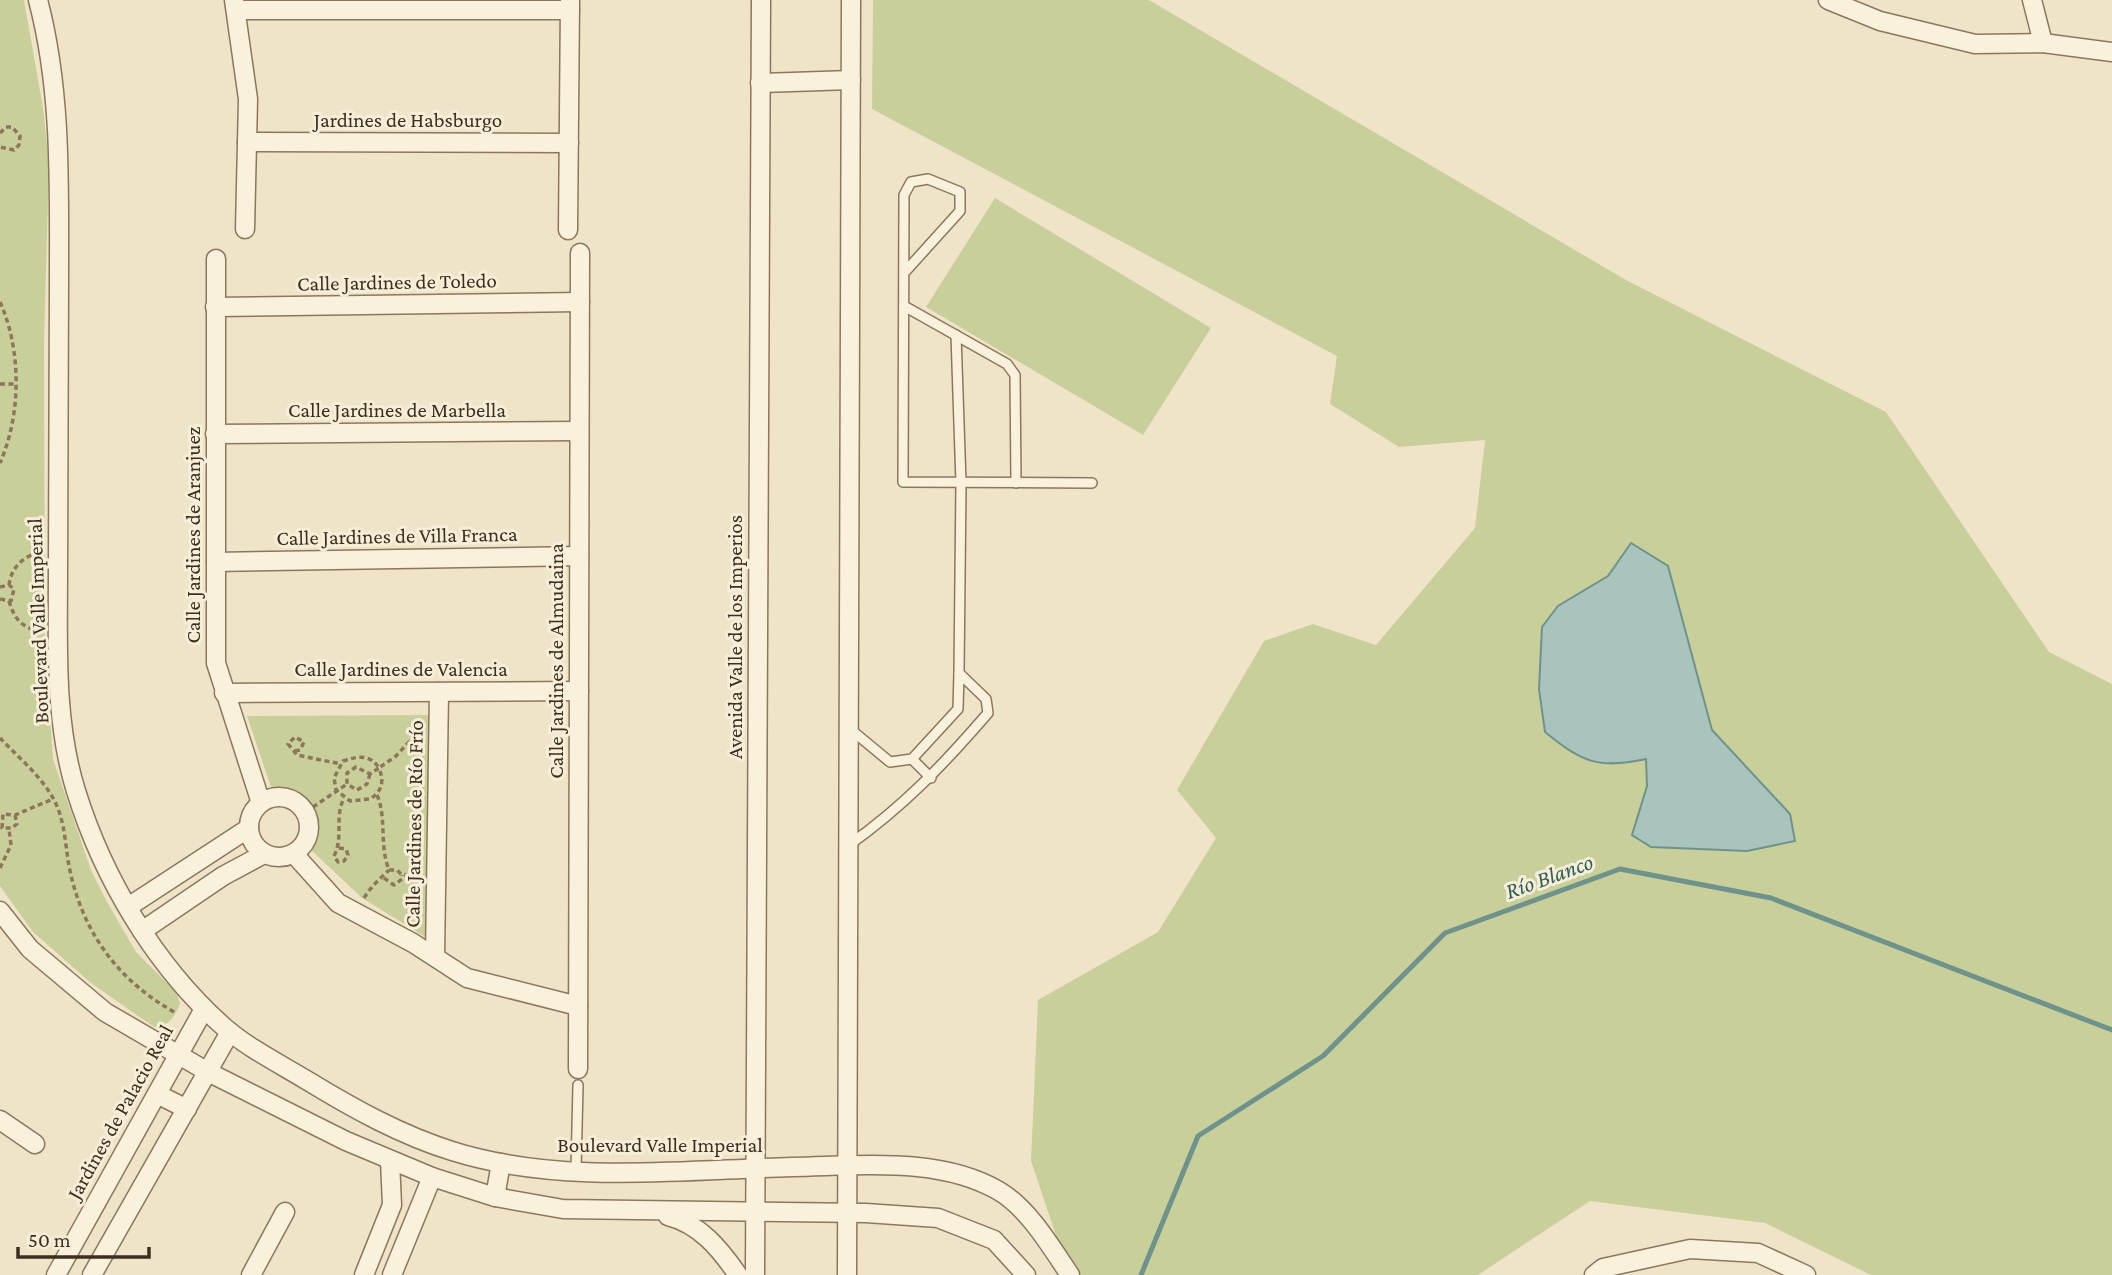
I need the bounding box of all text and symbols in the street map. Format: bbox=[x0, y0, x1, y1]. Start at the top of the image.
street label: Jardines de Habsburgo bbox=[312, 108, 502, 132]
street label: Calle Jardines de Toledo bbox=[297, 268, 497, 296]
street label: Calle Jardines de Marbella bbox=[288, 398, 506, 422]
street label: Calle Jardines de Aranjuez bbox=[181, 426, 205, 644]
street label: Avenida Valle de los Imperios bbox=[723, 515, 747, 759]
street label: Boulevard Valle Imperial bbox=[22, 518, 54, 724]
street label: Calle Jardines de Villa Franca bbox=[276, 522, 518, 550]
street label: Calle Jardines de Almudaina bbox=[544, 543, 568, 779]
street label: Calle Jardines de Valencia bbox=[294, 657, 508, 681]
street label: Calle Jardines de Río Frío bbox=[400, 720, 428, 928]
water label: Río Blanco bbox=[1502, 848, 1597, 904]
street label: Jardines de Palacio Real bbox=[61, 1020, 178, 1205]
street label: Boulevard Valle Imperial bbox=[557, 1133, 763, 1157]
scale bar bbox=[18, 1216, 149, 1260]
text: 50 m bbox=[28, 1228, 71, 1252]

